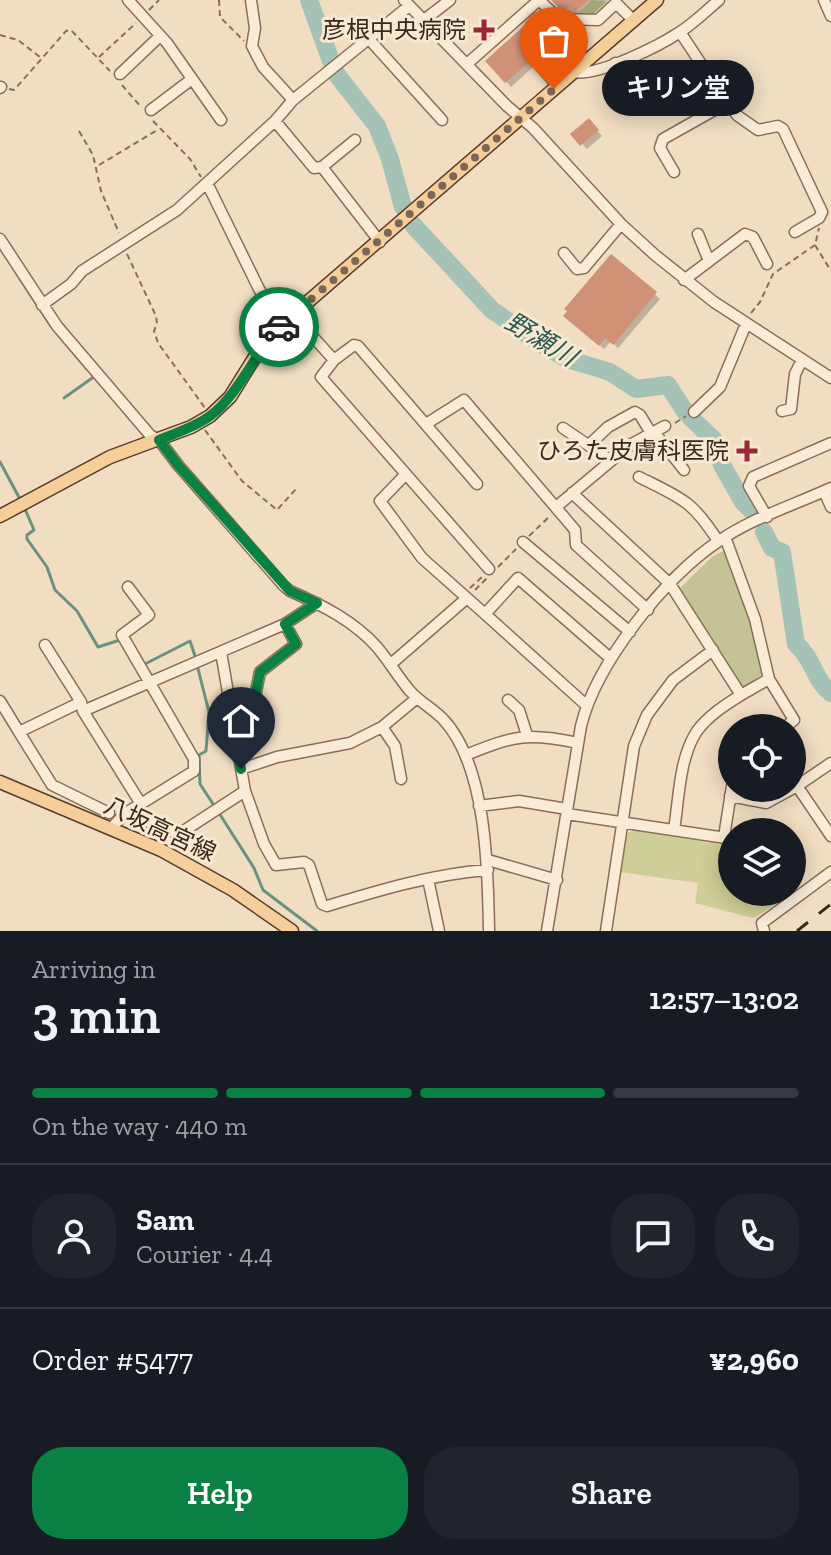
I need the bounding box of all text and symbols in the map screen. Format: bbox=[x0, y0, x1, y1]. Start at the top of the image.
pin bbox=[520, 7, 588, 89]
place label: 彦根中央病院 bbox=[322, 15, 466, 44]
marker: 彦根中央病院 bbox=[473, 19, 495, 41]
icon: bag bbox=[532, 19, 576, 63]
callout: キリン堂 bbox=[602, 61, 754, 117]
text: キリン堂 bbox=[626, 72, 730, 104]
courier bbox=[239, 287, 319, 367]
icon: car bbox=[257, 305, 301, 349]
water label: 野瀬川 bbox=[499, 305, 585, 374]
place label: ひろた皮膚科医院 bbox=[537, 436, 729, 465]
marker: ひろた皮膚科医院 bbox=[736, 440, 758, 462]
pin bbox=[207, 687, 275, 769]
icon: home bbox=[219, 699, 263, 743]
map controls bbox=[718, 714, 806, 906]
button: locate bbox=[718, 714, 806, 802]
street label: 八坂高宮線 bbox=[100, 790, 221, 867]
button: layers bbox=[718, 818, 806, 906]
text: Arriving in bbox=[32, 953, 155, 985]
text: 12:57–13:02 bbox=[649, 981, 799, 1017]
text: 3 min bbox=[32, 984, 160, 1046]
text: On the way · 440 m bbox=[32, 1110, 247, 1142]
button: person bbox=[32, 1194, 116, 1278]
button: chat bbox=[611, 1194, 695, 1278]
button: phone bbox=[715, 1194, 799, 1278]
text: Sam bbox=[136, 1202, 194, 1238]
text: Courier · 4.4 bbox=[136, 1238, 273, 1270]
text: Order #5477 bbox=[32, 1342, 193, 1378]
text: ¥2,960 bbox=[709, 1342, 799, 1378]
button: Help bbox=[32, 1447, 408, 1539]
button: Share bbox=[424, 1447, 799, 1539]

